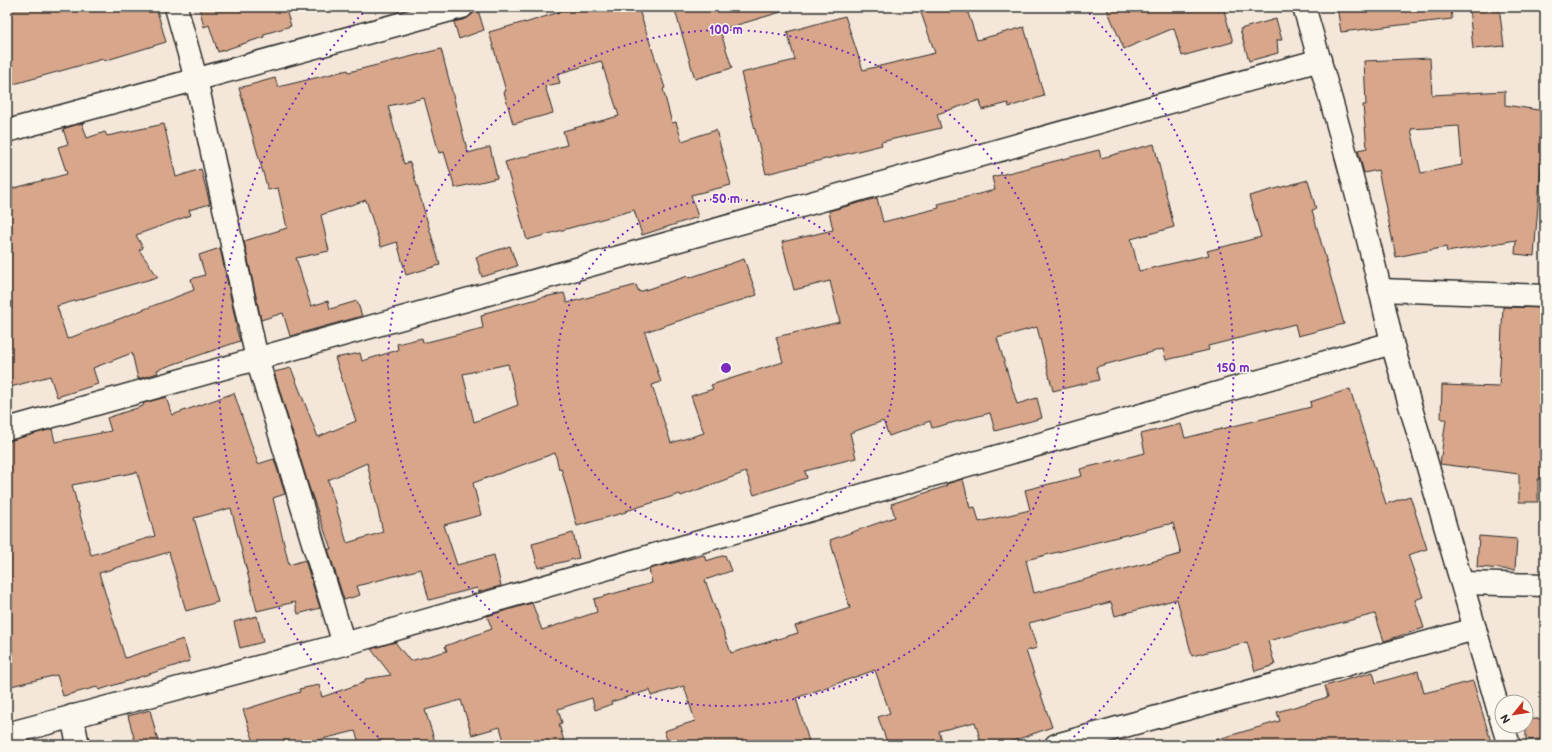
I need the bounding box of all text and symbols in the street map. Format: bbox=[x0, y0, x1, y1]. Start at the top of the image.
text: 100 m bbox=[709, 23, 743, 38]
text: 50 m bbox=[712, 192, 740, 207]
centre of rings bbox=[719, 361, 733, 375]
text: 150 m bbox=[1217, 361, 1249, 376]
north arrow bbox=[1494, 694, 1534, 734]
text: N bbox=[1498, 712, 1513, 726]

